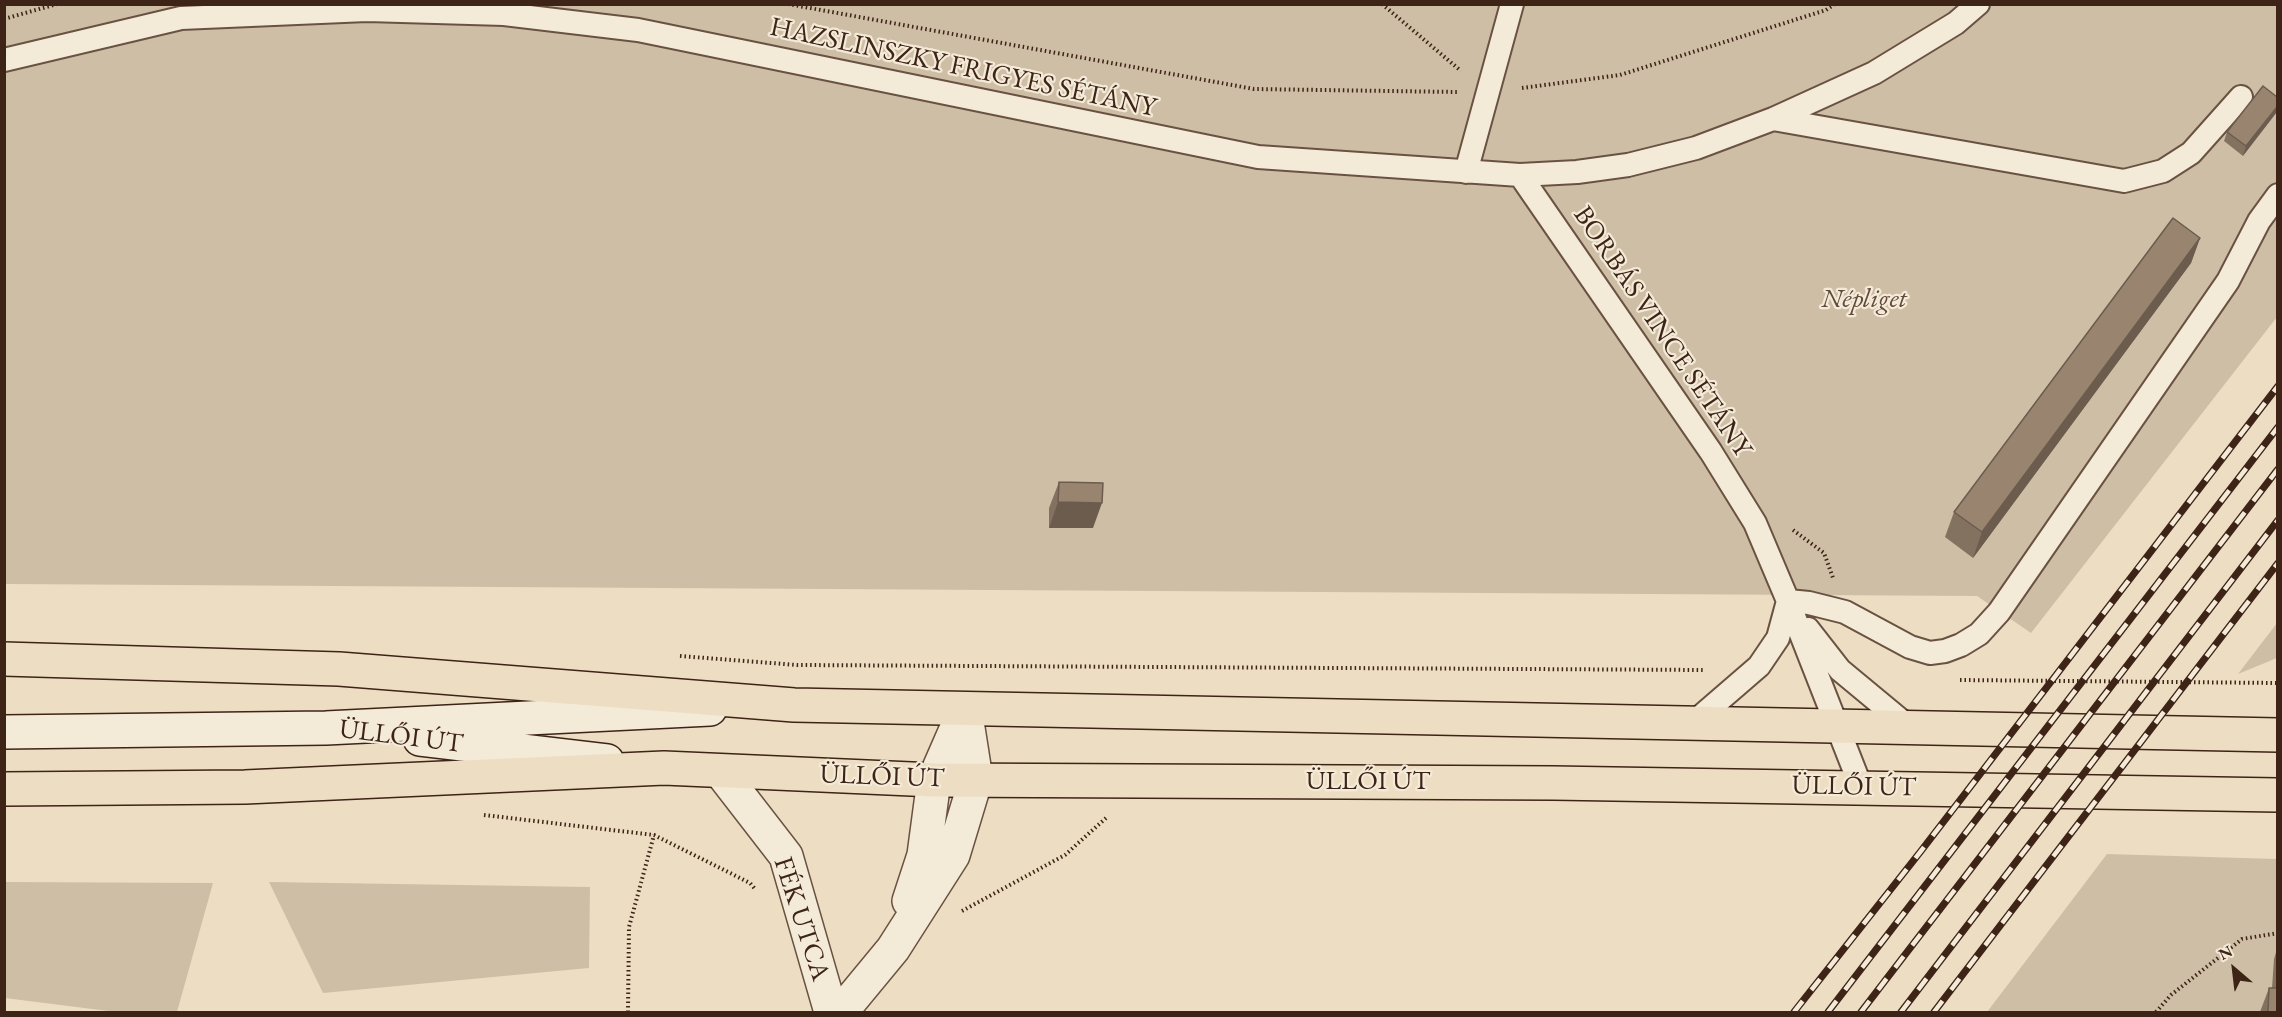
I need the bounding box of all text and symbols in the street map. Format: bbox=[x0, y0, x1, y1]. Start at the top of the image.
street label: HAZSLINSZKY FRIGYES SÉTÁNY bbox=[767, 11, 1159, 125]
street label: BORBÁS VINCE SÉTÁNY bbox=[1566, 200, 1758, 464]
park label: Népliget bbox=[1821, 284, 1907, 316]
street label: ÜLLŐI ÚT bbox=[337, 713, 465, 761]
street label: ÜLLŐI ÚT bbox=[819, 759, 945, 795]
street label: ÜLLŐI ÚT bbox=[1306, 766, 1430, 798]
street label: ÜLLŐI ÚT bbox=[1791, 770, 1917, 804]
street label: FÉK UTCA bbox=[766, 853, 836, 985]
north arrow bbox=[2204, 939, 2264, 999]
text: N bbox=[2215, 940, 2236, 965]

